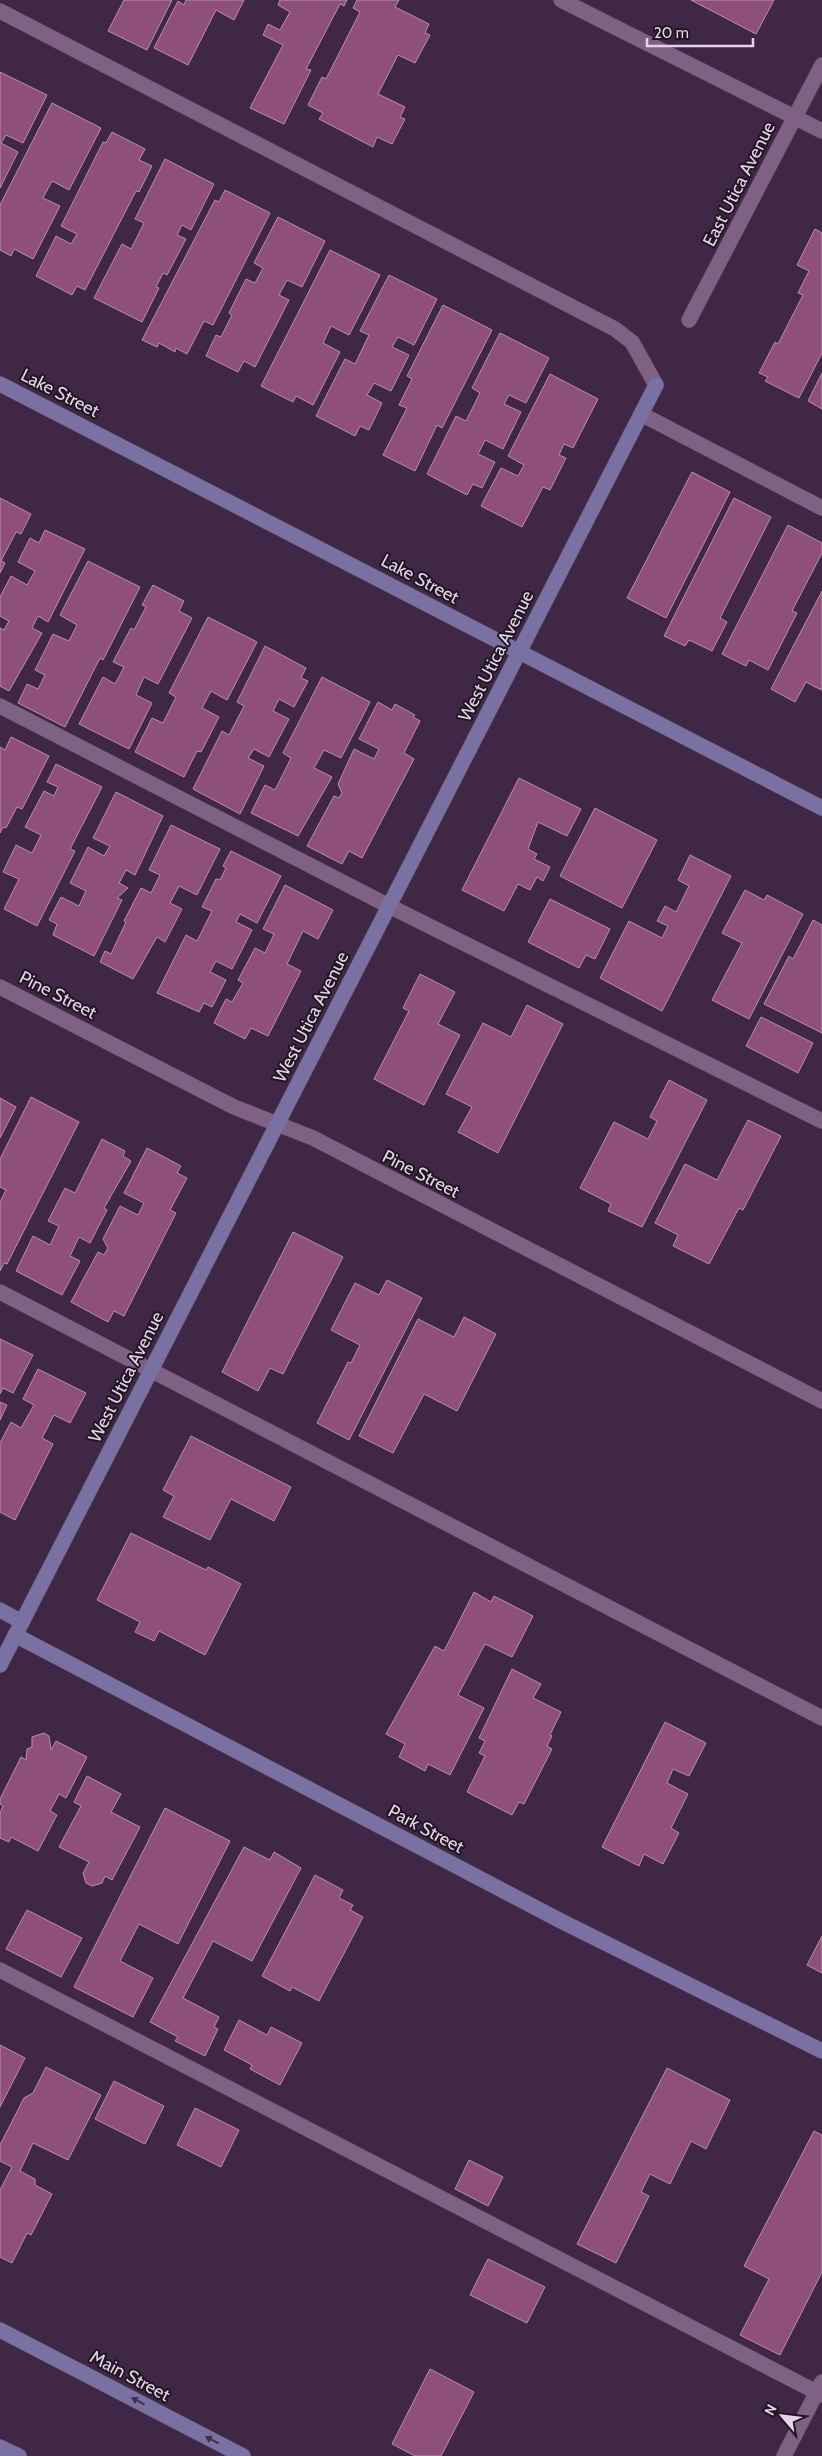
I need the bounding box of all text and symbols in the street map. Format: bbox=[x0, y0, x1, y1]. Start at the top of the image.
scale bar bbox=[647, 15, 753, 47]
text: 20 m bbox=[654, 24, 689, 42]
street label: East Utica Avenue bbox=[698, 118, 780, 250]
street label: Lake Street bbox=[17, 364, 103, 422]
street label: Lake Street bbox=[377, 549, 463, 609]
street label: West Utica Avenue bbox=[454, 587, 538, 725]
street label: West Utica Avenue bbox=[269, 948, 353, 1086]
street label: Pine Street bbox=[16, 966, 100, 1024]
street label: Pine Street bbox=[379, 1145, 463, 1203]
street label: West Utica Avenue bbox=[84, 1308, 168, 1446]
street label: Park Street bbox=[384, 1800, 468, 1858]
street label: Main Street bbox=[86, 2346, 174, 2406]
north arrow bbox=[757, 2391, 807, 2441]
one-way arrow bbox=[130, 2397, 145, 2405]
text: N bbox=[760, 2401, 781, 2418]
one-way arrow bbox=[205, 2436, 219, 2444]

